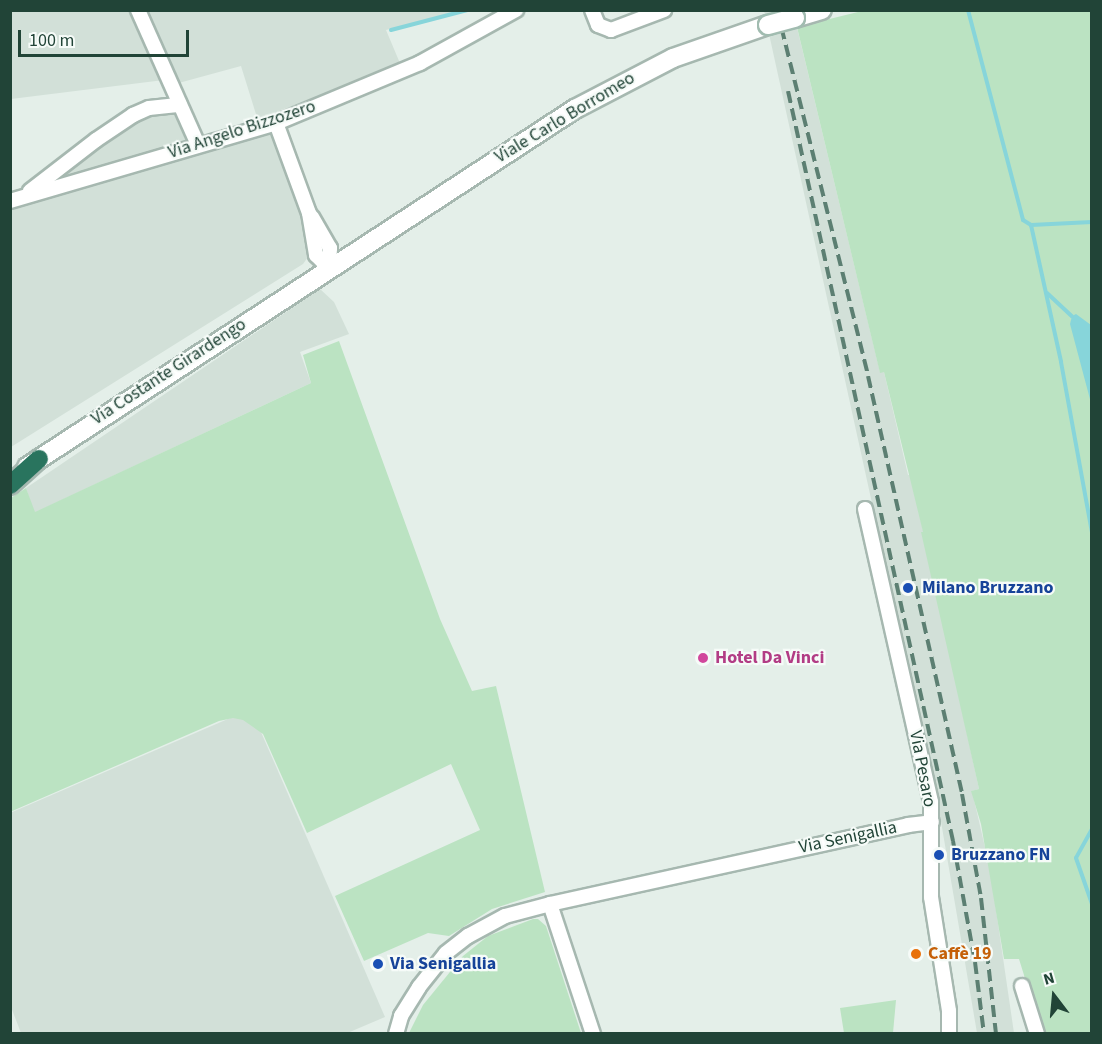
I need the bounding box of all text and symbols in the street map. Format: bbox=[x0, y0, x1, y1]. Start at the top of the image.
scale bar bbox=[21, 18, 192, 56]
text: 100 m bbox=[29, 28, 74, 53]
street label: Viale Carlo Borromeo bbox=[491, 68, 639, 168]
street label: Via Angelo Bizzozero bbox=[166, 96, 318, 164]
street label: Via Costante Girardengo bbox=[87, 314, 251, 430]
place label: Milano Bruzzano bbox=[922, 577, 1054, 599]
marker: Milano Bruzzano bbox=[899, 579, 917, 597]
place label: Hotel Da Vinci bbox=[715, 647, 824, 669]
marker: Hotel Da Vinci bbox=[696, 651, 710, 665]
street label: Via Pesaro bbox=[904, 729, 940, 809]
street label: Via Senigallia bbox=[797, 817, 899, 859]
place label: Bruzzano FN bbox=[951, 844, 1050, 866]
marker: Bruzzano FN bbox=[932, 848, 946, 862]
place label: Caffè 19 bbox=[928, 943, 992, 965]
marker: Caffè 19 bbox=[909, 947, 923, 961]
place label: Via Senigallia bbox=[390, 953, 496, 975]
marker: Via Senigallia bbox=[371, 957, 385, 971]
north arrow bbox=[1024, 966, 1084, 1026]
text: N bbox=[1041, 967, 1057, 991]

